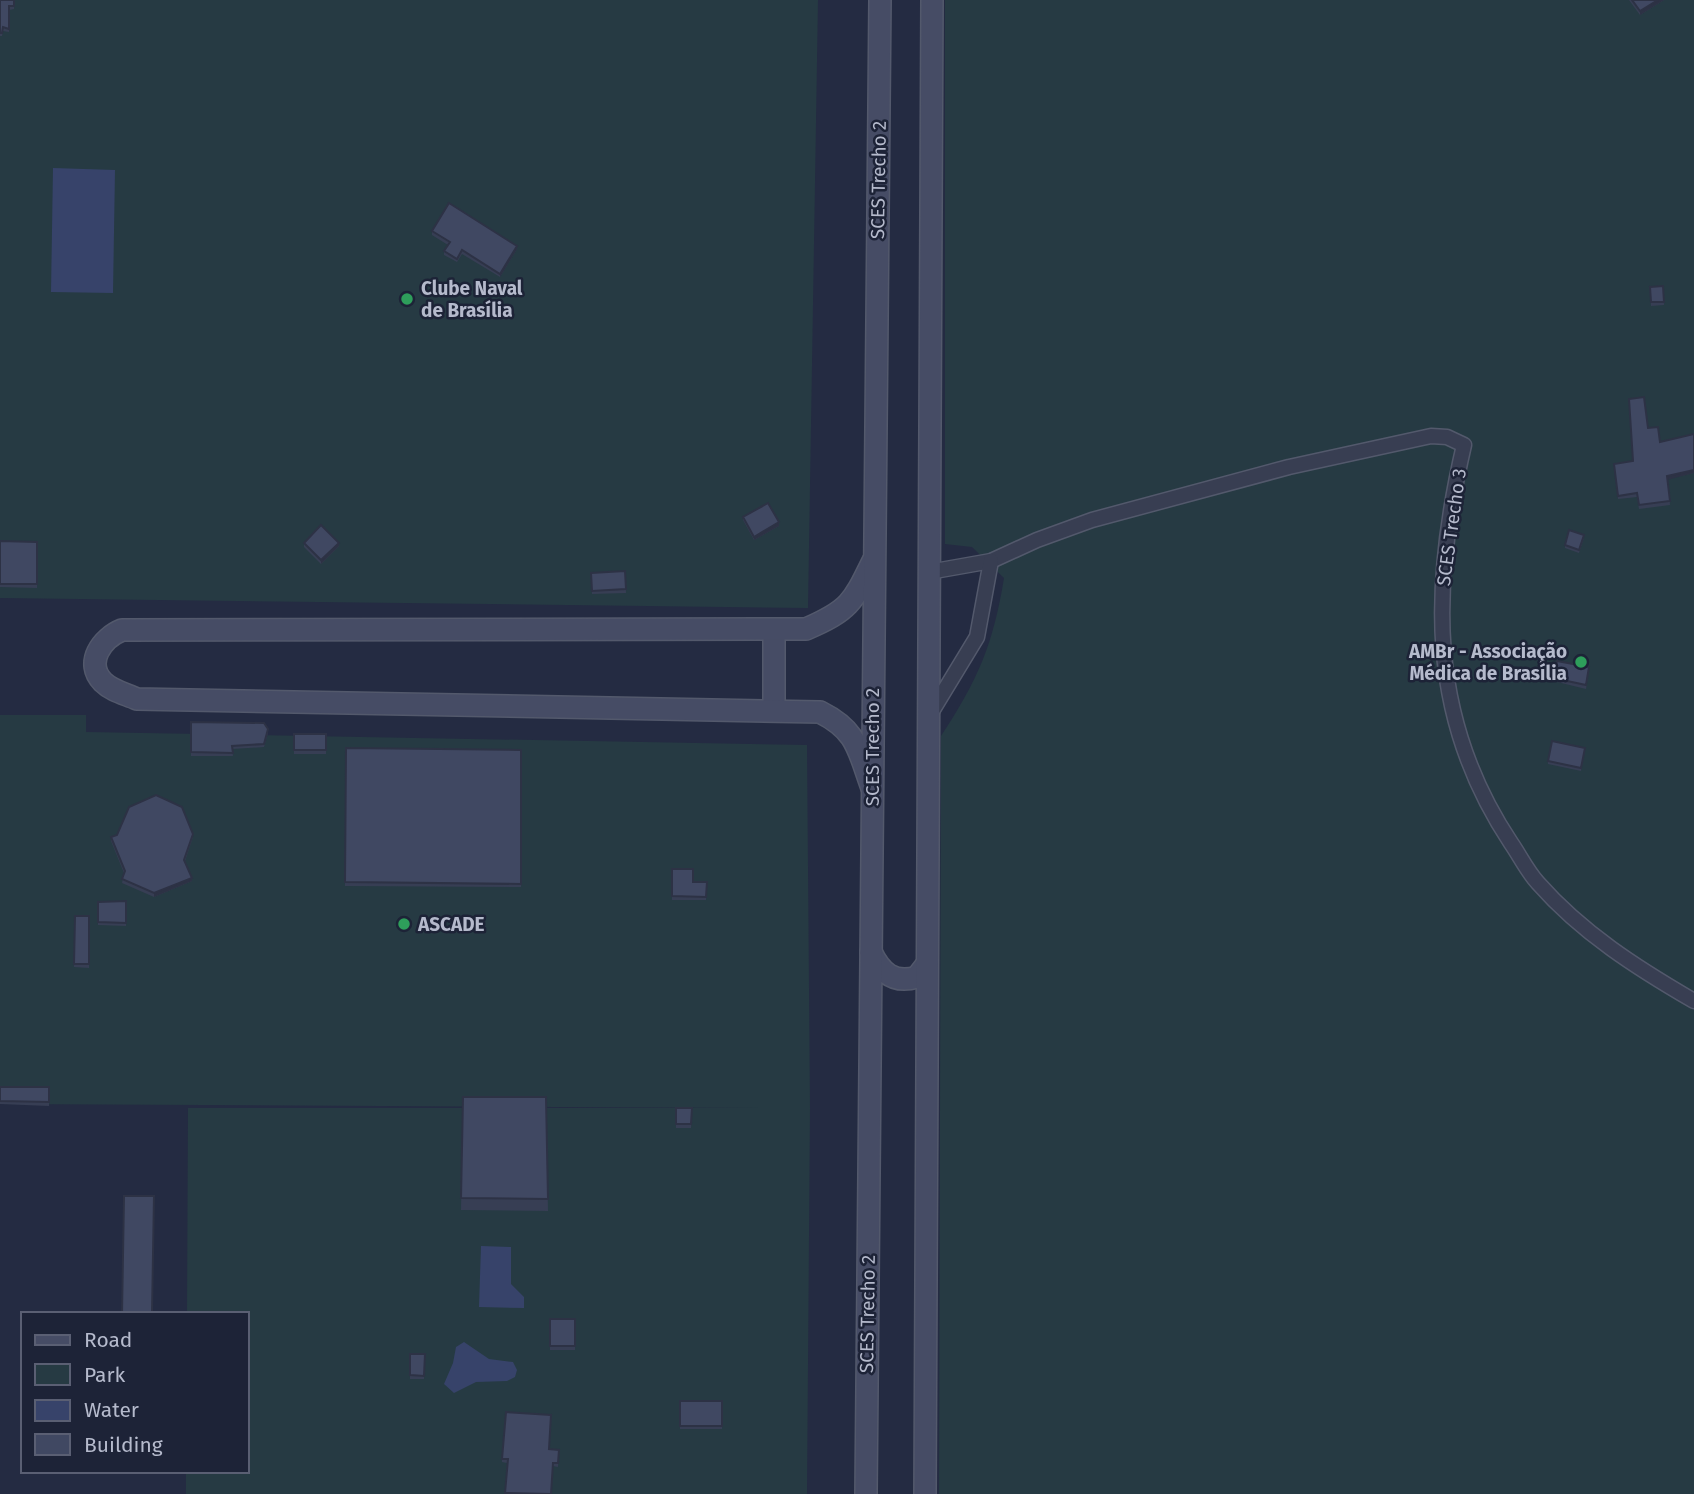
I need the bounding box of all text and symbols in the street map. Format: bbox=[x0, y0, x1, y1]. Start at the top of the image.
street label: SCES Trecho 2 bbox=[866, 121, 891, 239]
place label: Clube Naval de Brasília bbox=[421, 277, 523, 322]
marker: Clube Naval de Brasília bbox=[399, 291, 415, 307]
street label: SCES Trecho 3 bbox=[1432, 467, 1471, 587]
place label: AMBr - Associação Médica de Brasília bbox=[1408, 640, 1567, 685]
marker: AMBr - Associação Médica de Brasília bbox=[1573, 654, 1589, 670]
street label: SCES Trecho 2 bbox=[861, 688, 884, 806]
place label: ASCADE bbox=[417, 913, 485, 936]
marker: ASCADE bbox=[396, 916, 412, 932]
street label: SCES Trecho 2 bbox=[855, 1255, 880, 1373]
legend bbox=[21, 1312, 248, 1473]
text: Road bbox=[84, 1327, 132, 1353]
text: Park bbox=[84, 1362, 126, 1388]
text: Water bbox=[84, 1397, 139, 1423]
text: Building bbox=[84, 1432, 163, 1458]

